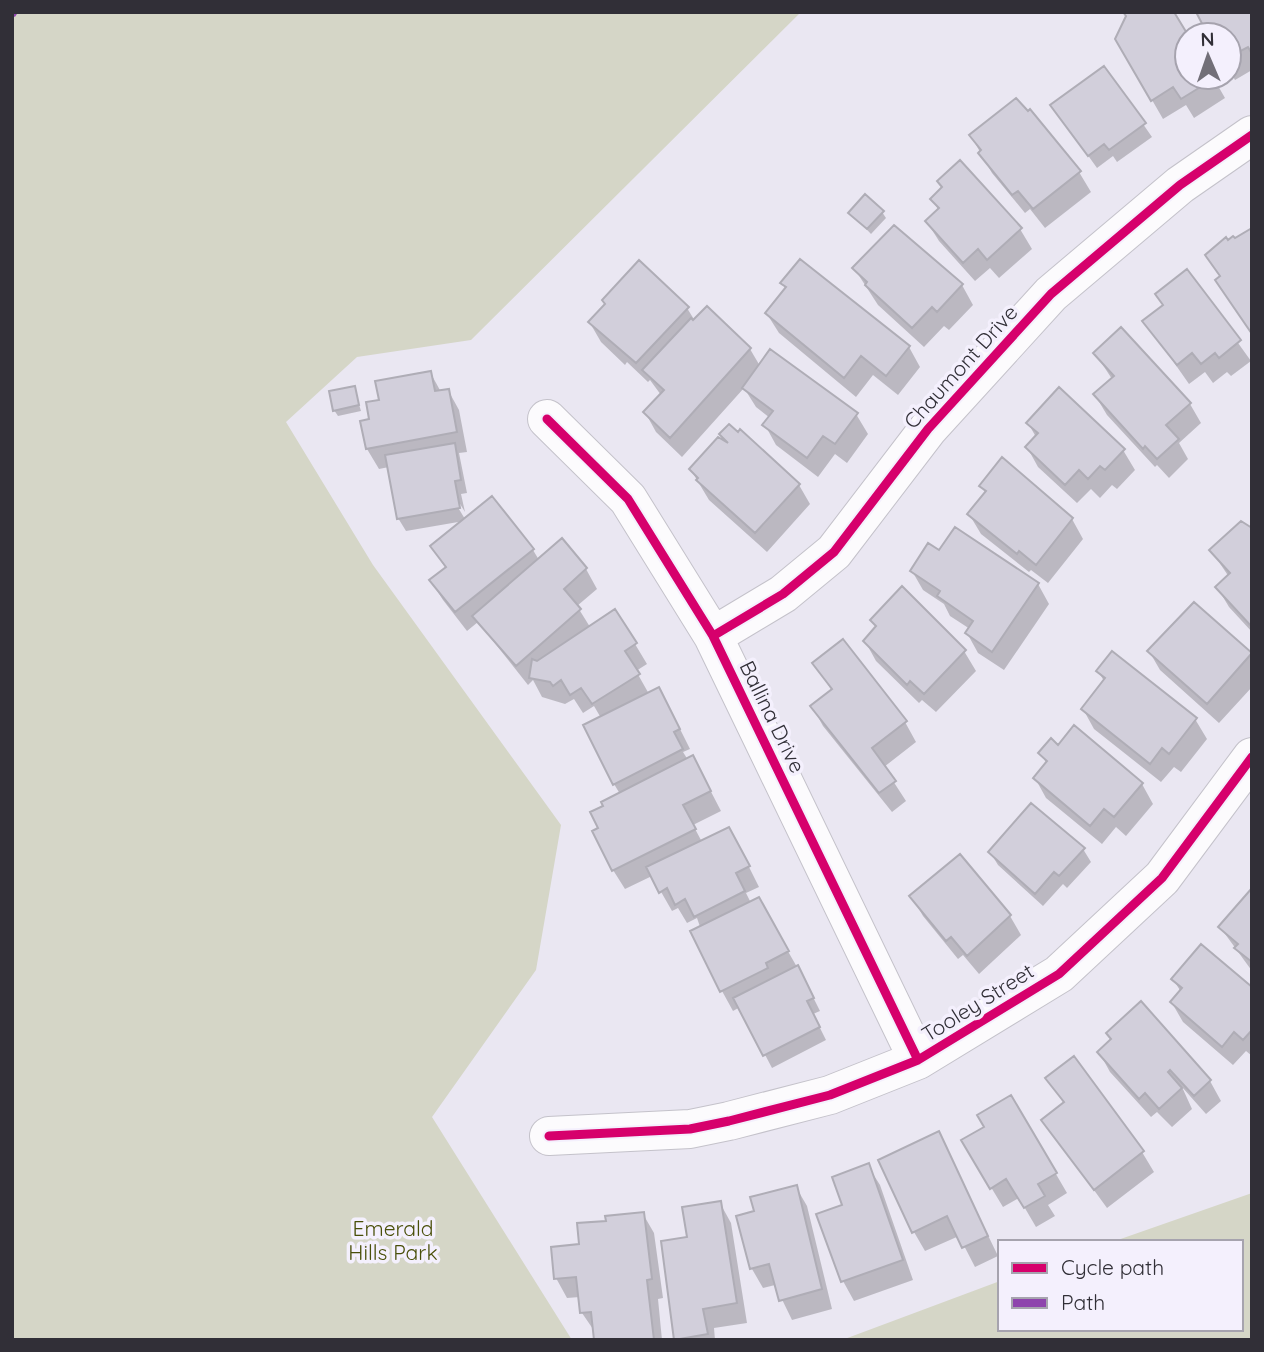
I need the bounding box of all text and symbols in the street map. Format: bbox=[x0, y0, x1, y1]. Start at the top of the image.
north arrow bbox=[1173, 21, 1243, 91]
text: N bbox=[1200, 27, 1215, 51]
street label: Chaumont Drive bbox=[898, 299, 1023, 434]
street label: Ballina Drive bbox=[735, 656, 811, 777]
street label: Tooley Street bbox=[917, 957, 1038, 1047]
park label: Emerald Hills Park bbox=[348, 1215, 438, 1265]
legend bbox=[998, 1240, 1243, 1331]
text: Cycle path bbox=[1061, 1254, 1164, 1280]
text: Path bbox=[1061, 1289, 1105, 1315]

